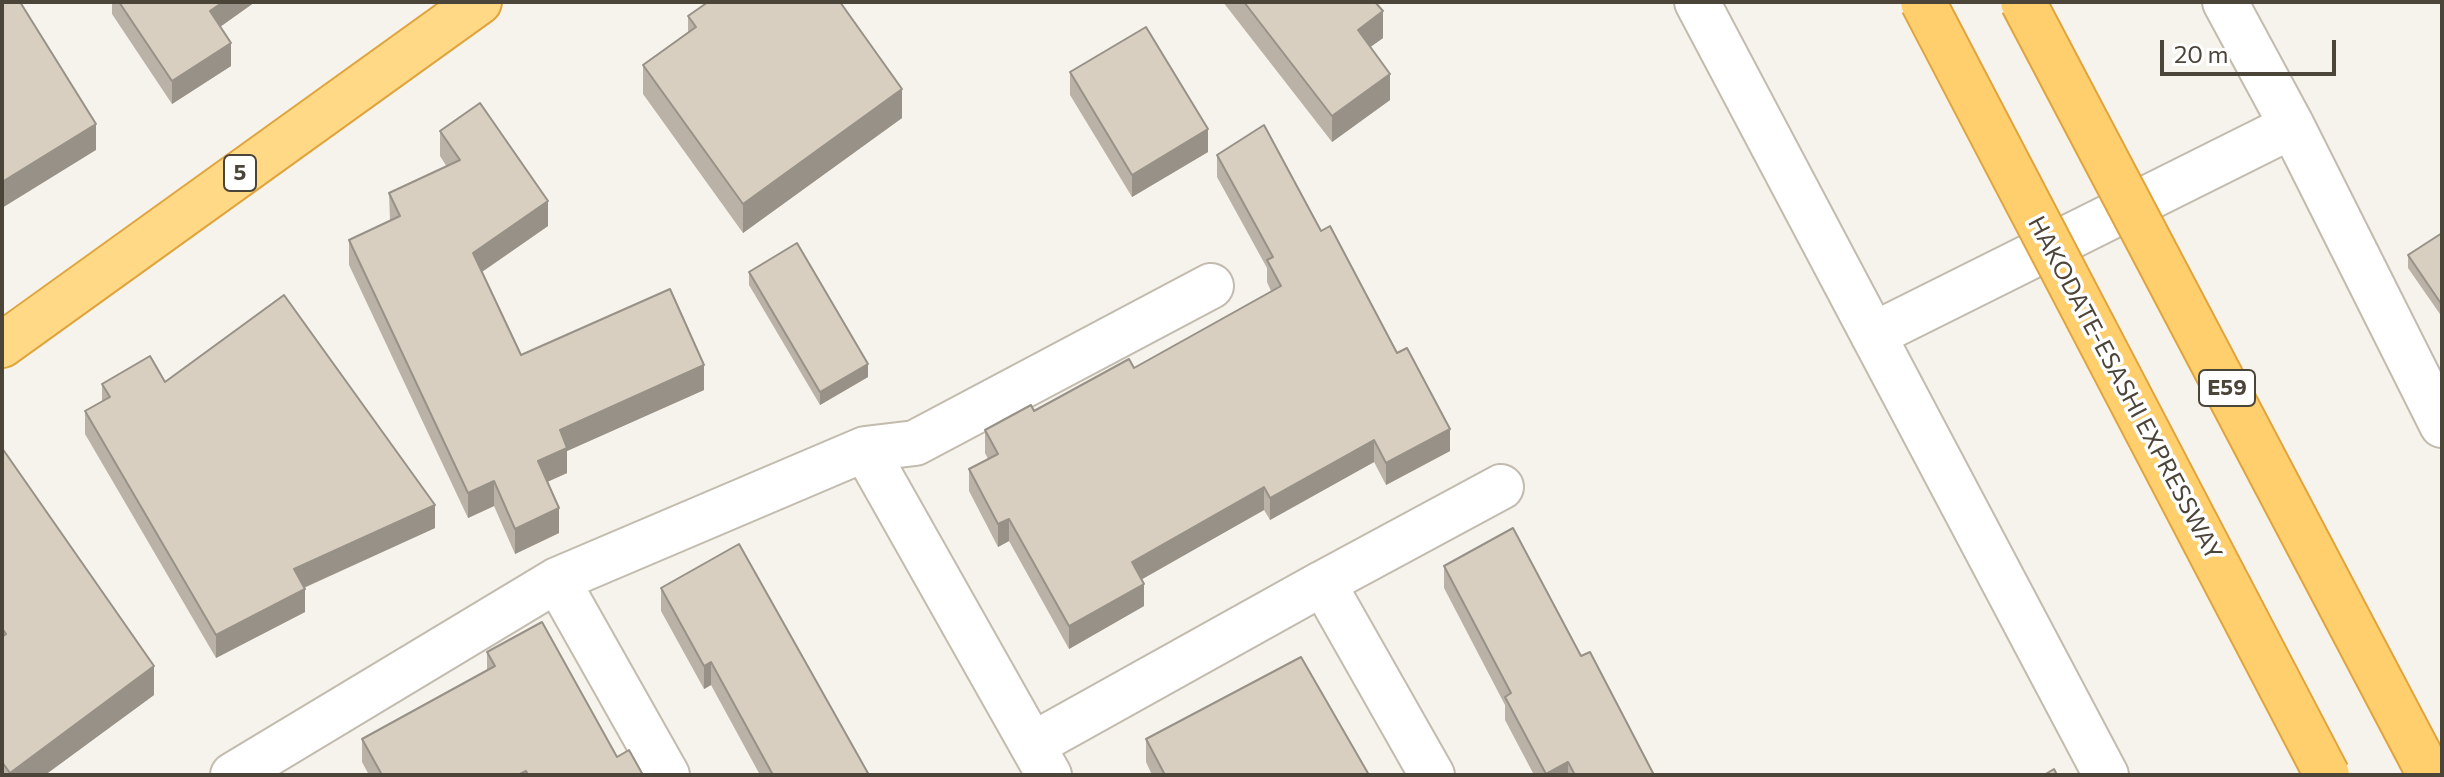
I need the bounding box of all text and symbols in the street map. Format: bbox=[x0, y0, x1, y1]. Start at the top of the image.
scale bar bbox=[2164, 24, 2340, 74]
text: 20 m bbox=[2174, 39, 2228, 68]
road number: 5 bbox=[224, 155, 256, 191]
street label: HAKODATE-ESASHI EXPRESSWAY bbox=[2022, 211, 2228, 565]
road number: E59 bbox=[2199, 370, 2255, 406]

